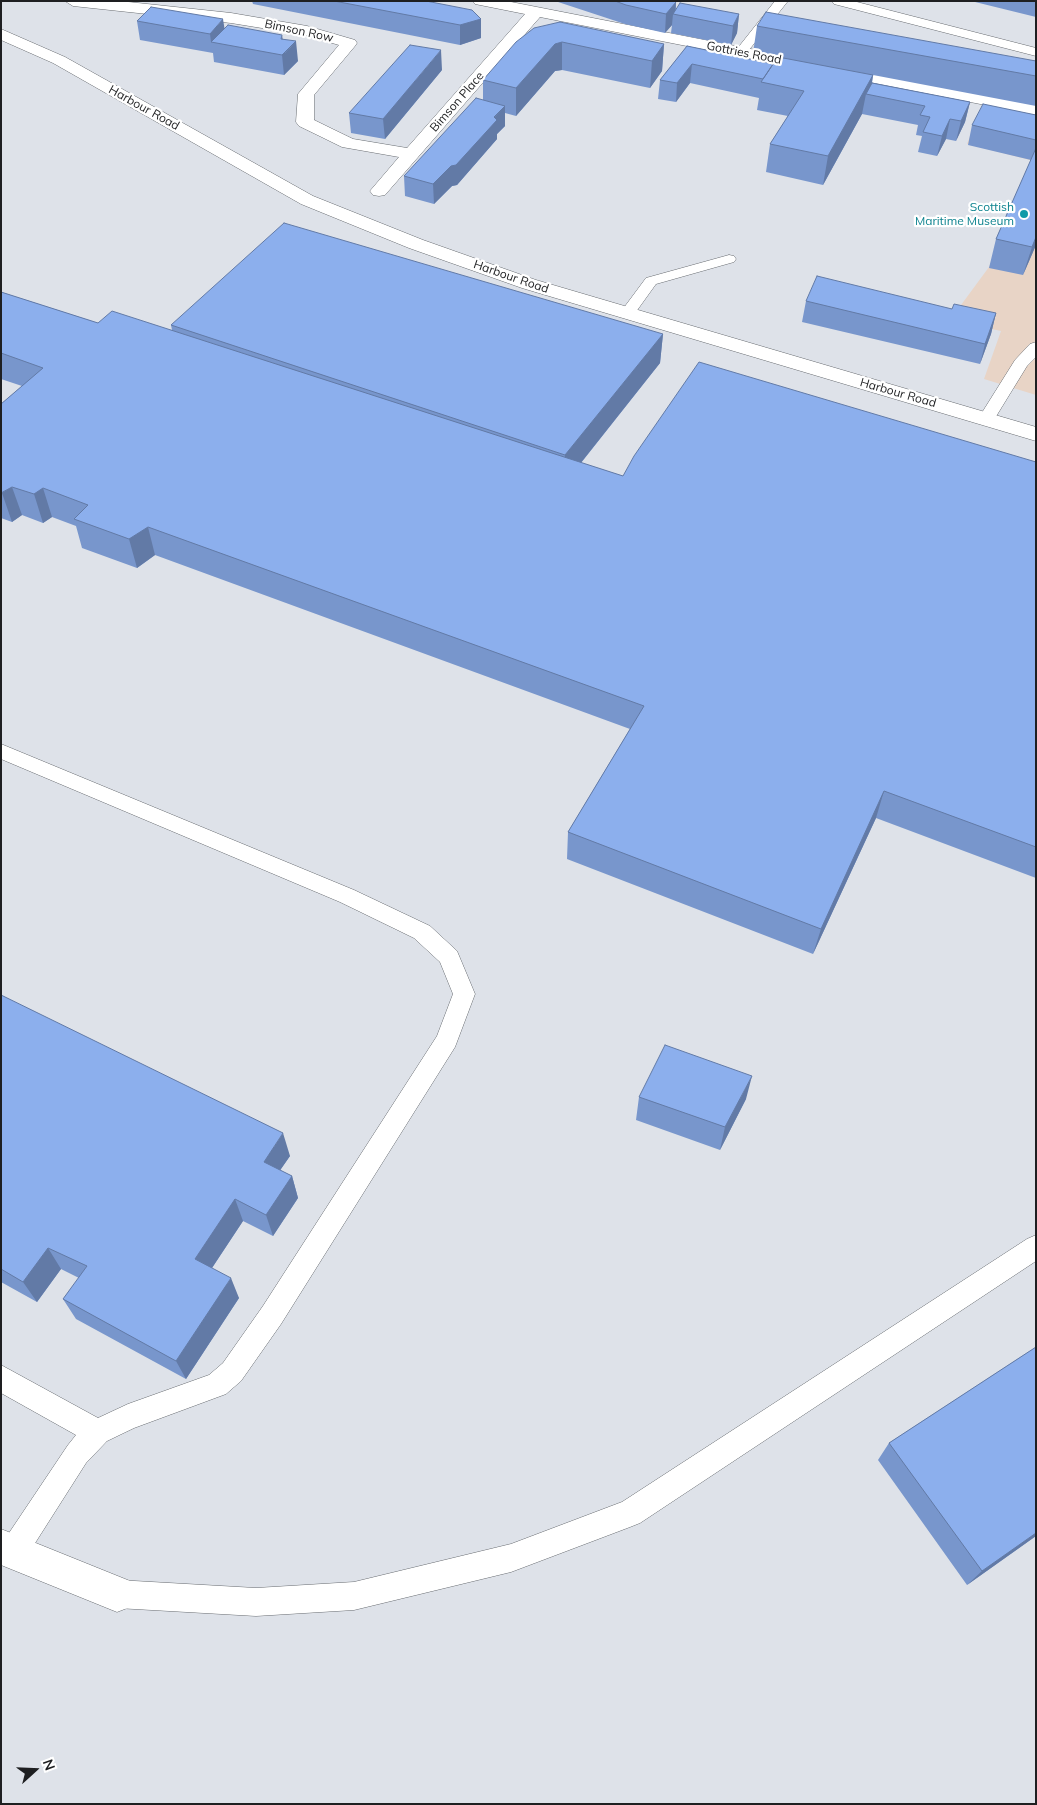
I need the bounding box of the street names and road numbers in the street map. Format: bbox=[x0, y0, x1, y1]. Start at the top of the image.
street label: Bimson Row bbox=[263, 17, 335, 45]
street label: Gottries Road bbox=[705, 39, 783, 67]
street label: Bimson Place bbox=[427, 69, 487, 135]
street label: Harbour Road bbox=[106, 83, 182, 133]
street label: Harbour Road bbox=[471, 257, 551, 297]
street label: Harbour Road bbox=[858, 375, 938, 411]

